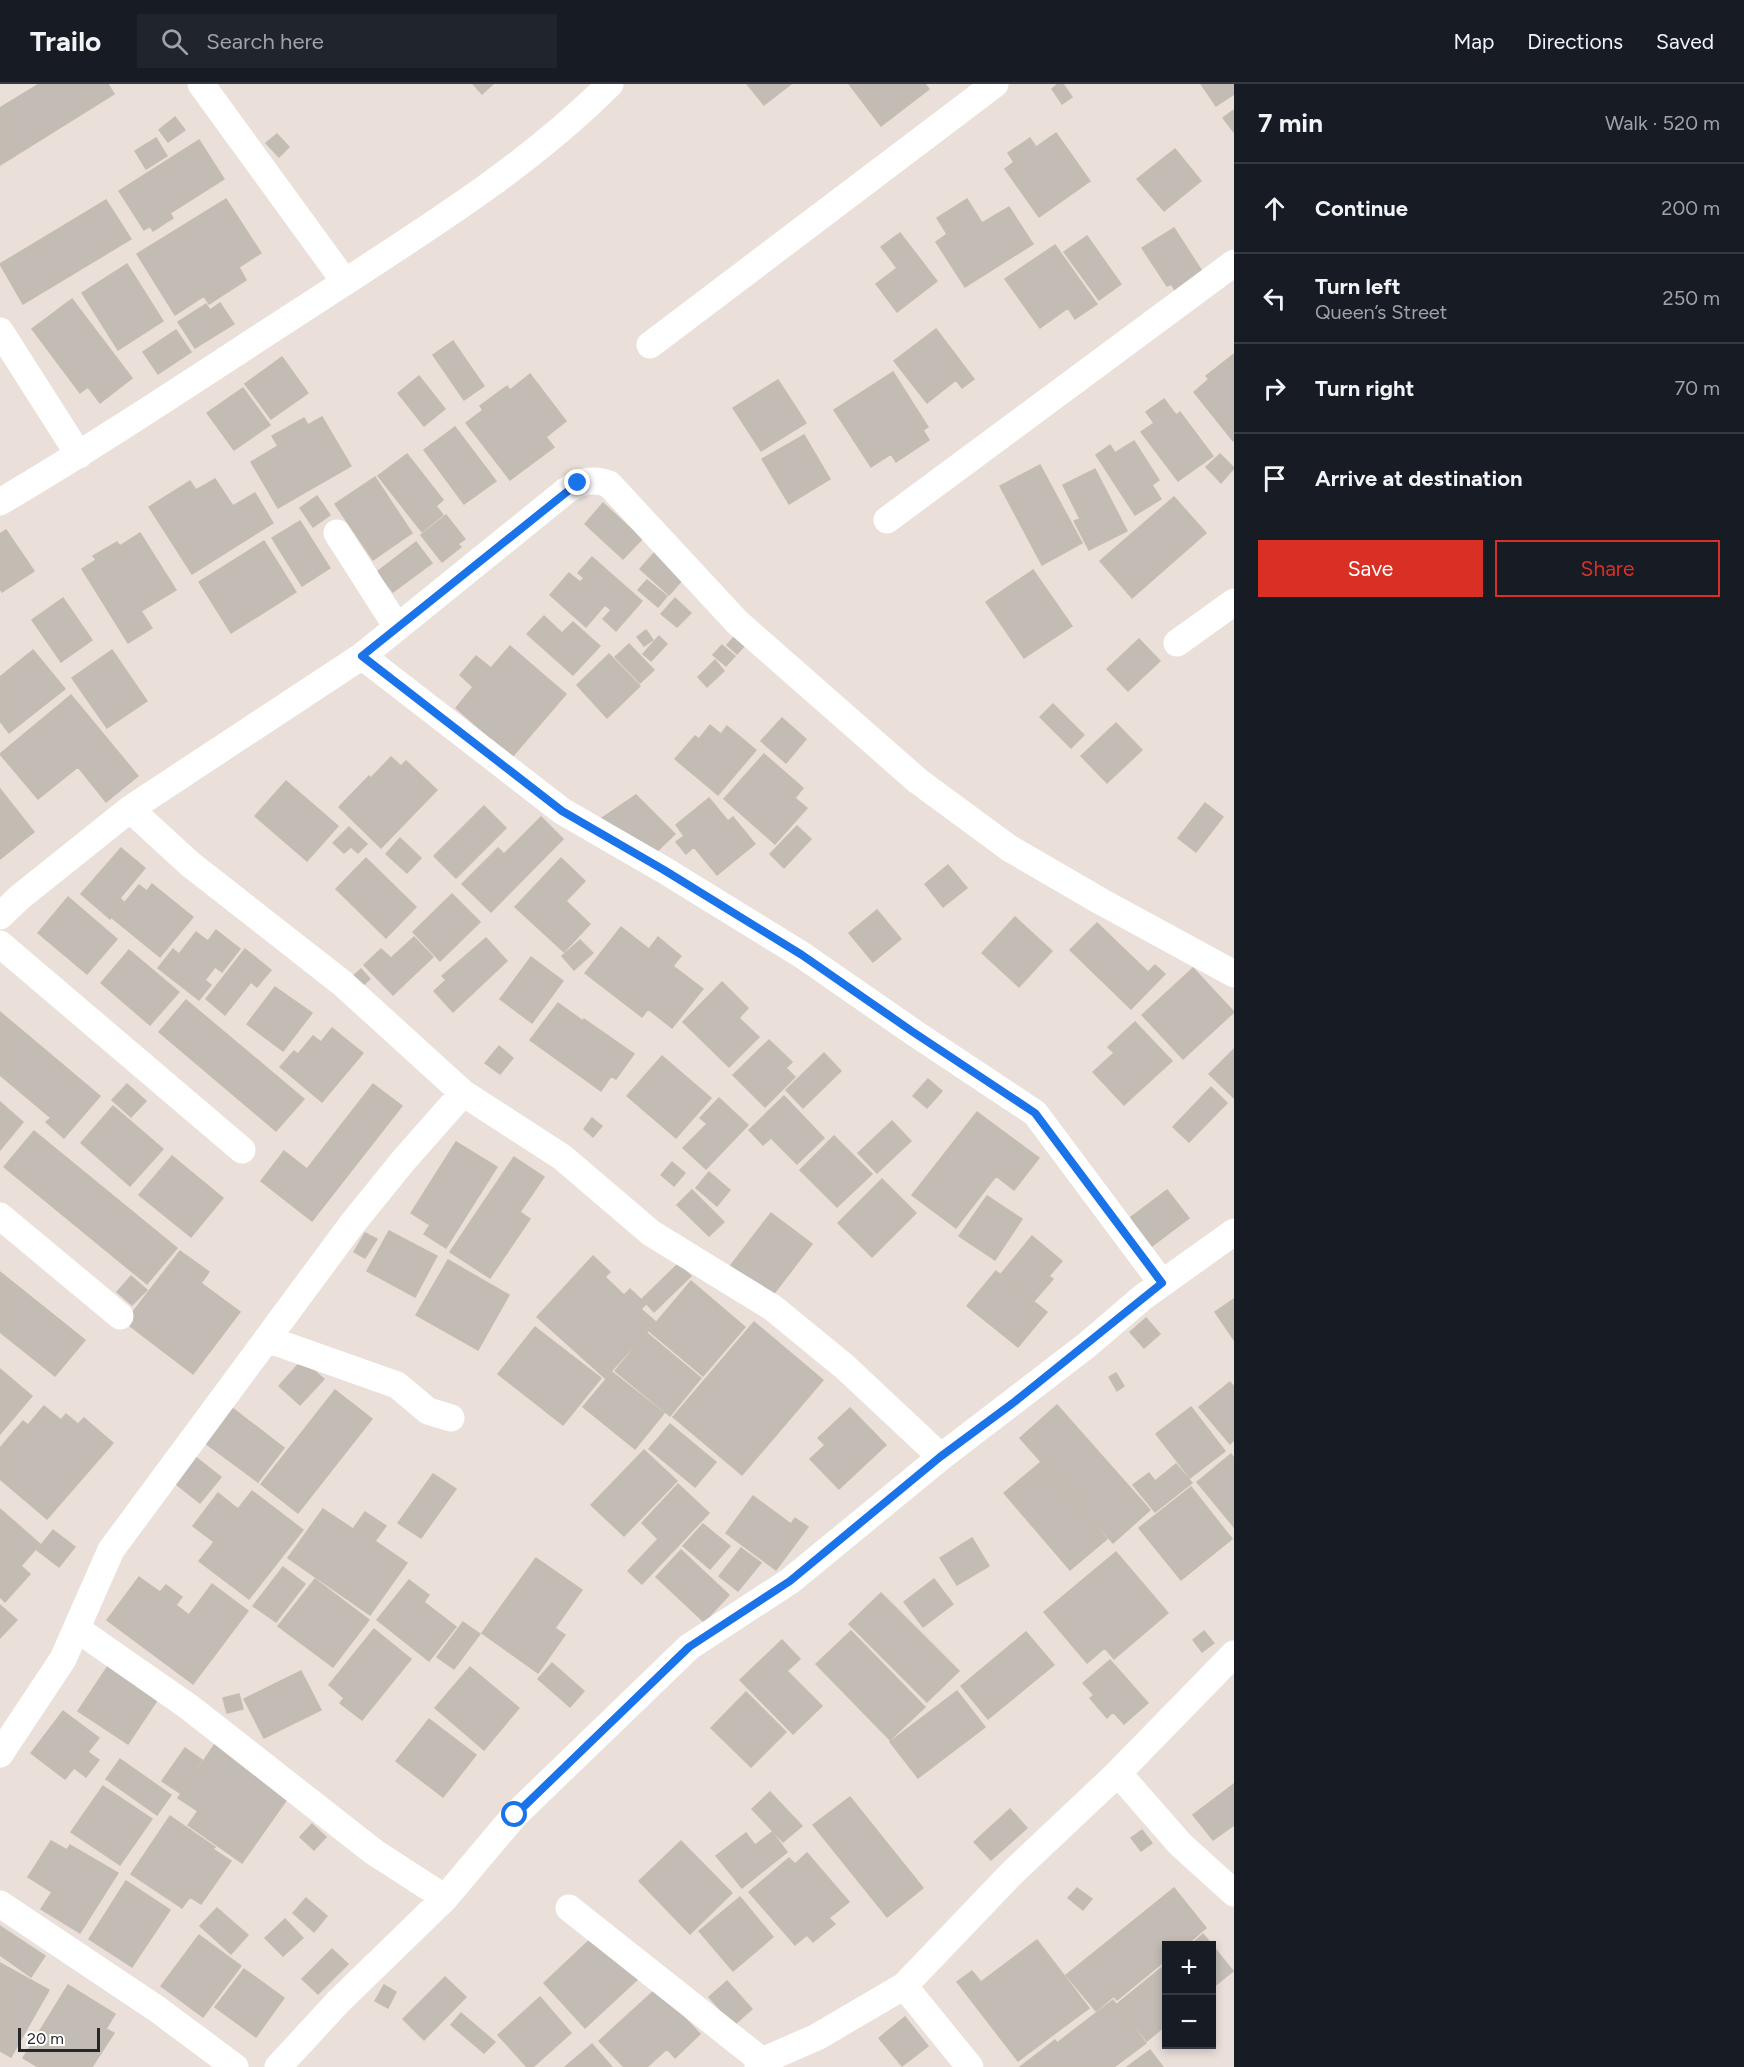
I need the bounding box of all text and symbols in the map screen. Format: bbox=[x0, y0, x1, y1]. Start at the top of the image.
search box bbox=[137, 14, 557, 68]
text: Trailo bbox=[30, 24, 101, 58]
icon: search bbox=[158, 25, 191, 58]
text: Search here bbox=[206, 28, 324, 55]
text: Map bbox=[1453, 29, 1494, 54]
text: Directions bbox=[1527, 29, 1623, 54]
text: Saved bbox=[1656, 29, 1714, 54]
text: 7 min bbox=[1258, 107, 1323, 139]
text: Walk · 520 m bbox=[1605, 111, 1720, 135]
icon: ahead bbox=[1258, 192, 1291, 225]
text: Continue bbox=[1315, 195, 1408, 222]
text: 200 m bbox=[1661, 196, 1720, 220]
text: Turn left bbox=[1315, 273, 1401, 300]
icon: left bbox=[1258, 282, 1291, 315]
text: 250 m bbox=[1663, 286, 1720, 310]
text: Queen’s Street bbox=[1315, 300, 1447, 324]
icon: right bbox=[1258, 372, 1291, 405]
text: Turn right bbox=[1315, 375, 1414, 402]
text: 70 m bbox=[1674, 376, 1720, 400]
icon: arrive bbox=[1258, 462, 1291, 495]
text: Arrive at destination bbox=[1315, 465, 1523, 492]
route end bbox=[564, 469, 590, 495]
button: Save bbox=[1258, 540, 1483, 597]
button: Share bbox=[1495, 540, 1720, 597]
route start bbox=[501, 1801, 527, 1827]
map controls bbox=[1162, 1941, 1216, 2049]
button: + bbox=[1162, 1941, 1216, 1995]
button: − bbox=[1162, 1995, 1216, 2049]
scale bar bbox=[18, 2025, 100, 2052]
text: 20 m bbox=[27, 2029, 64, 2048]

